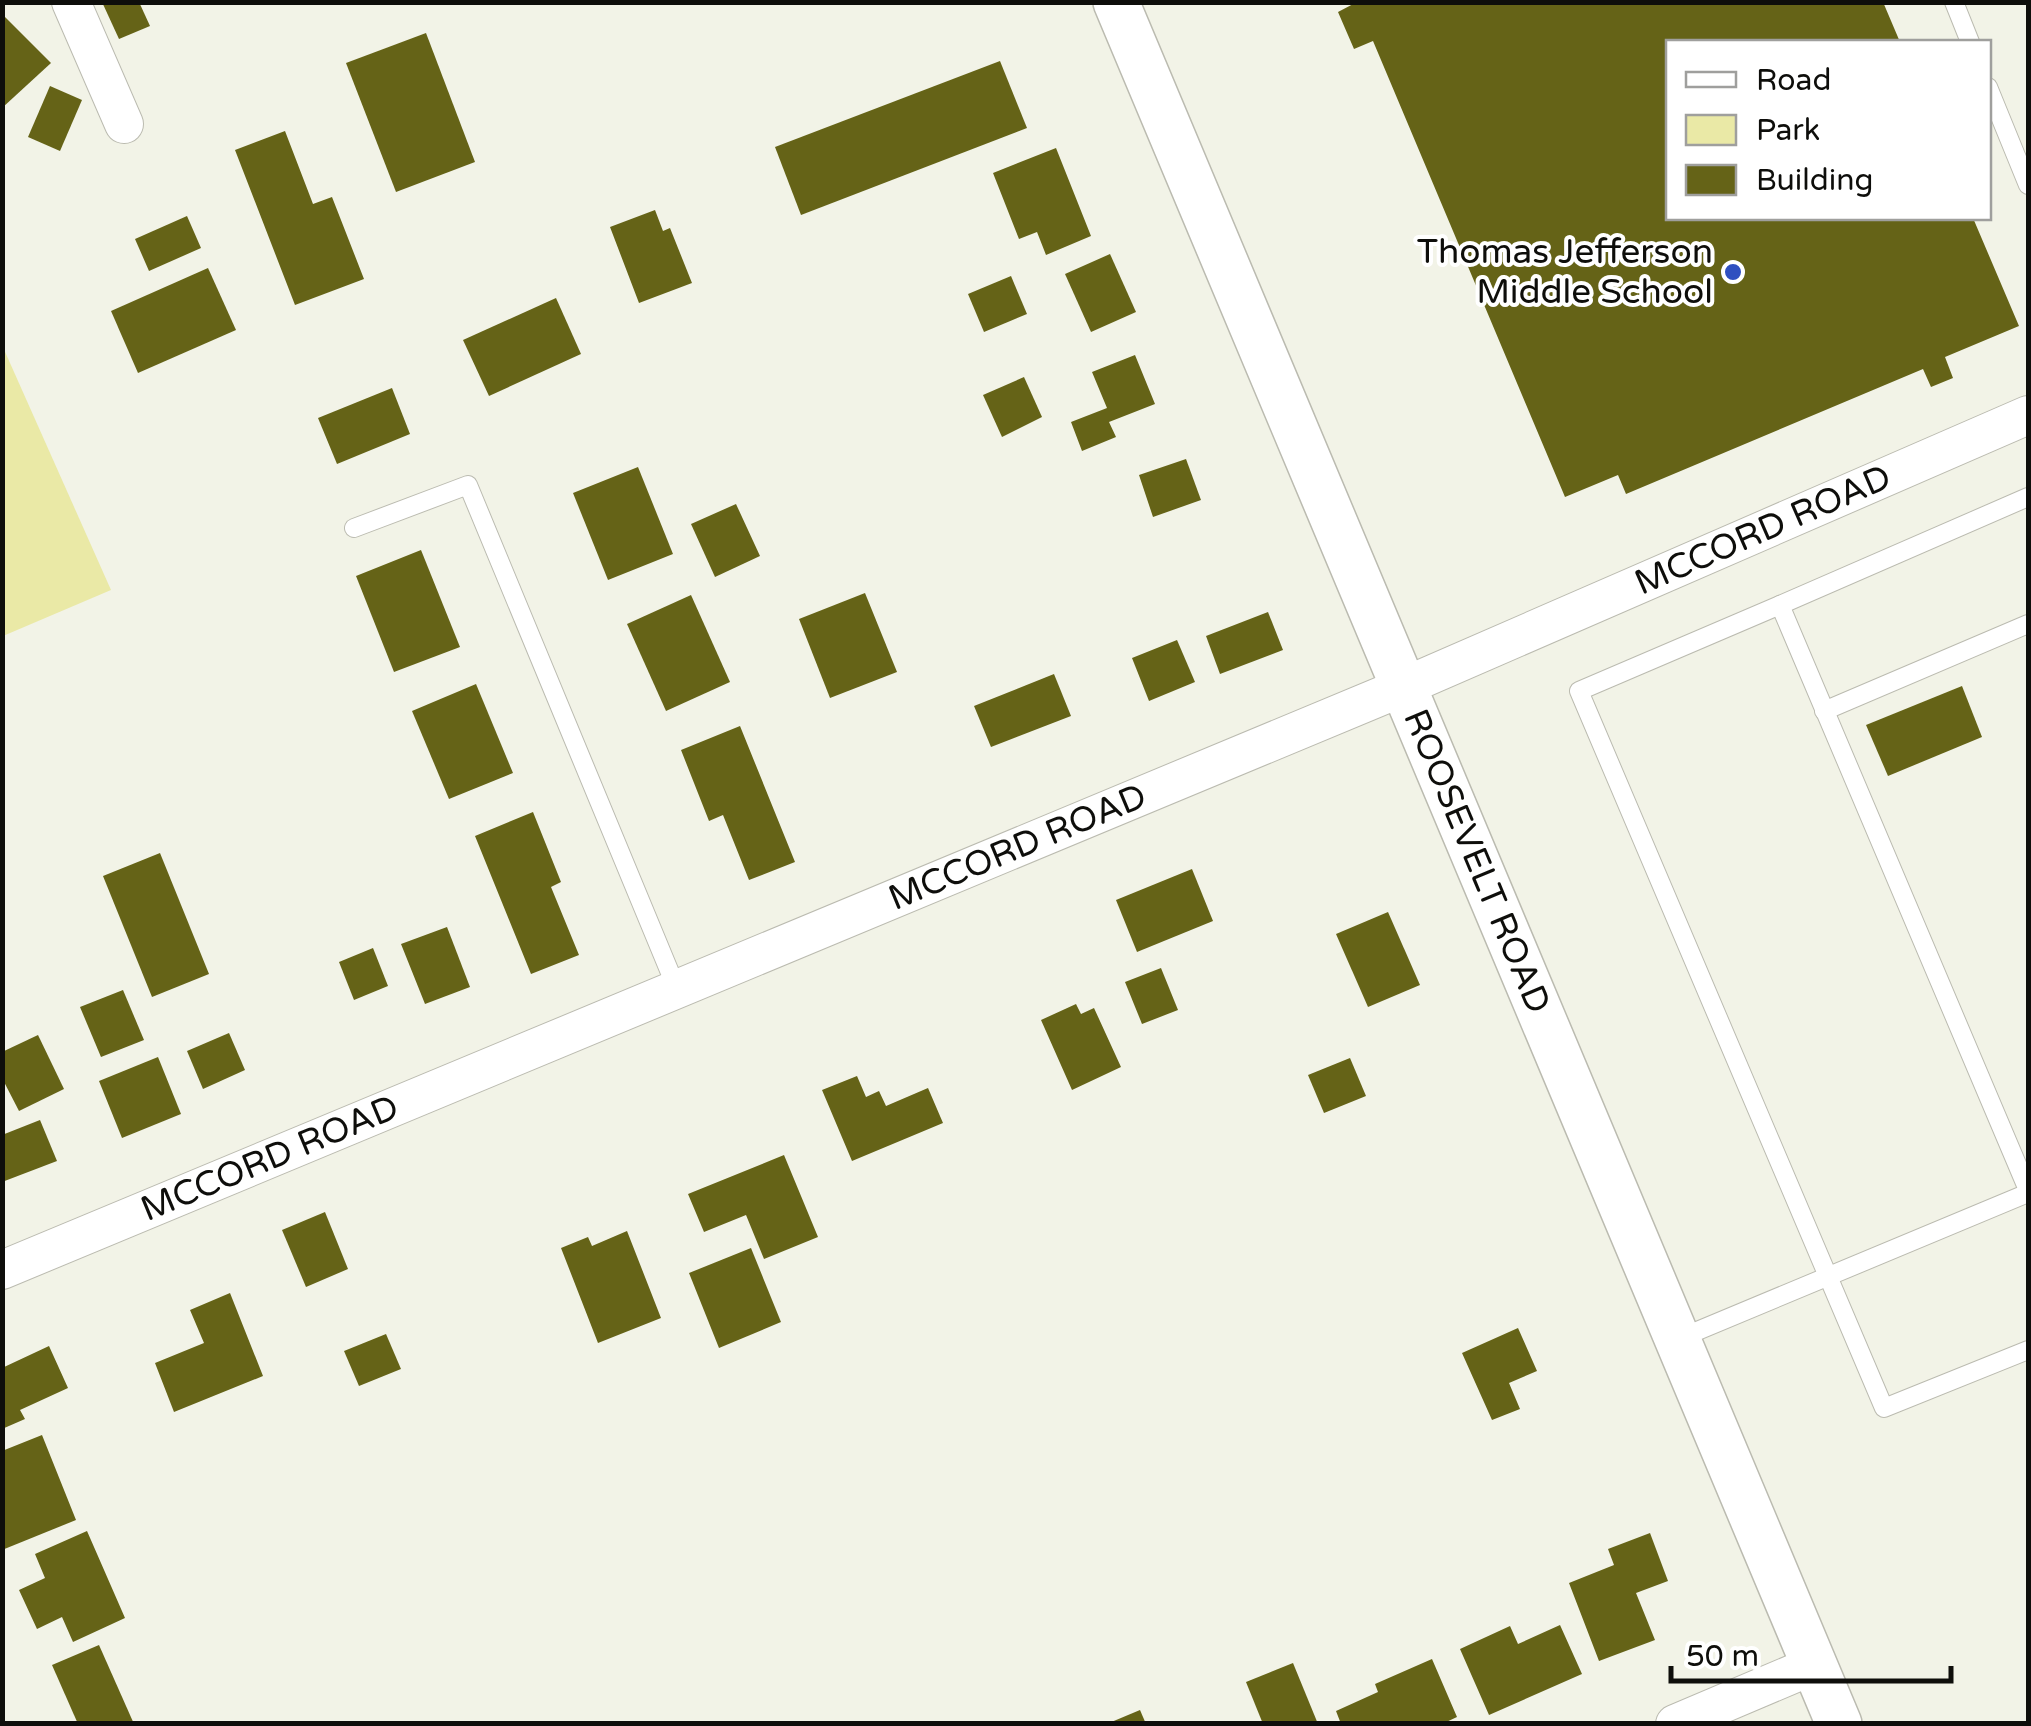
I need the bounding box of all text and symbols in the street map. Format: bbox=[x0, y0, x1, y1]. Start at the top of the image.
legend bbox=[1666, 40, 1991, 220]
text: Road bbox=[1756, 62, 1831, 99]
text: Park bbox=[1756, 112, 1820, 149]
text: Building bbox=[1756, 162, 1873, 199]
place label: Thomas Jefferson Middle School bbox=[1417, 231, 1713, 313]
marker: Thomas Jefferson Middle School bbox=[1722, 261, 1744, 283]
street label: MCCORD ROAD bbox=[1628, 456, 1897, 605]
street label: ROOSEVELT ROAD bbox=[1394, 703, 1559, 1020]
street label: MCCORD ROAD bbox=[883, 775, 1153, 920]
street label: MCCORD ROAD bbox=[135, 1086, 405, 1231]
scale bar bbox=[1671, 1621, 1951, 1683]
text: 50 m bbox=[1686, 1638, 1759, 1675]

